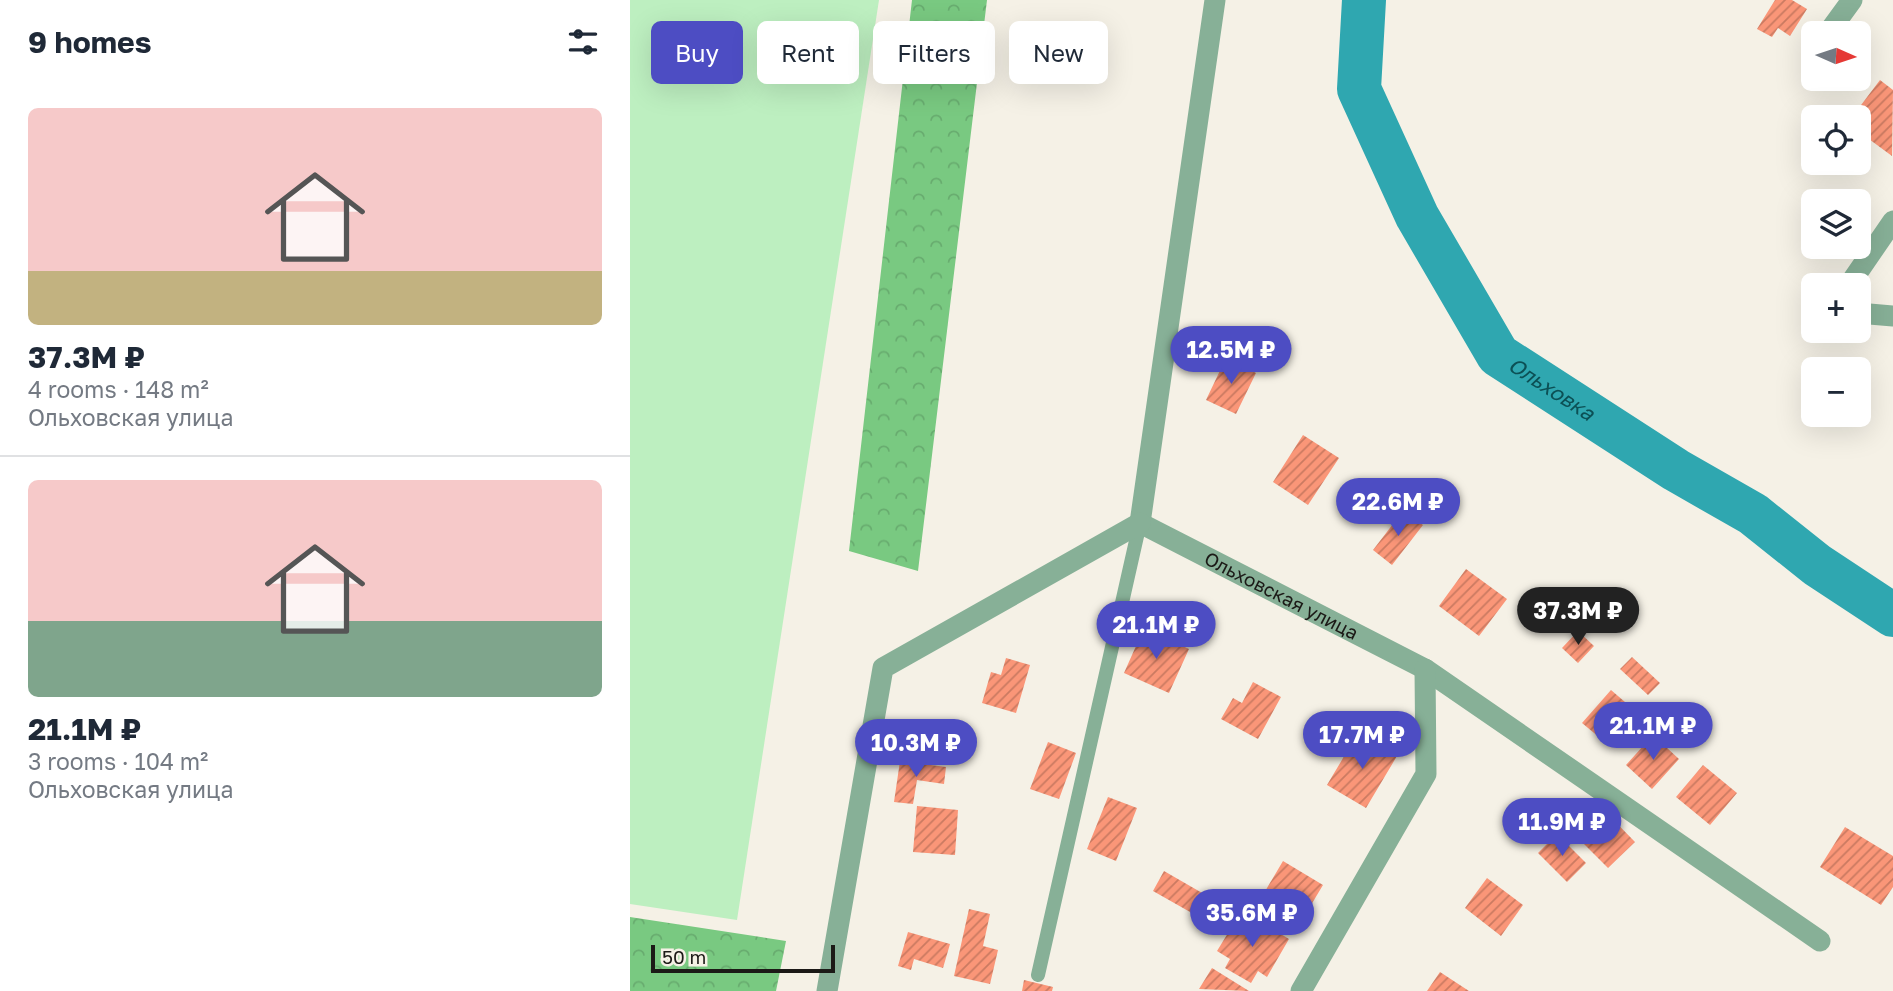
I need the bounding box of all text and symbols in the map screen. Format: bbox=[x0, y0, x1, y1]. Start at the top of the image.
chip: Buy bbox=[651, 21, 743, 84]
chip: Rent bbox=[757, 21, 859, 84]
chip: Filters bbox=[873, 21, 995, 84]
chip: New bbox=[1009, 21, 1108, 84]
north arrow bbox=[1801, 21, 1871, 91]
map controls bbox=[1801, 21, 1871, 427]
icon: filters bbox=[564, 23, 602, 61]
text: 9 homes bbox=[28, 24, 151, 60]
button: locate bbox=[1801, 105, 1871, 175]
icon: home bbox=[252, 154, 378, 280]
button: layers bbox=[1801, 189, 1871, 259]
button: + bbox=[1801, 273, 1871, 343]
pin: 12.5M ₽ bbox=[1166, 326, 1296, 386]
text: 12.5M ₽ bbox=[1186, 335, 1276, 363]
text: 37.3M ₽ bbox=[28, 339, 145, 375]
water label: Ольховка bbox=[1504, 351, 1601, 427]
button: − bbox=[1801, 357, 1871, 427]
text: 4 rooms · 148 m² bbox=[28, 375, 209, 403]
text: Ольховская улица bbox=[28, 403, 233, 431]
pin: 22.6M ₽ bbox=[1333, 478, 1463, 538]
text: 22.6M ₽ bbox=[1352, 487, 1444, 515]
icon: home bbox=[252, 526, 378, 652]
street label: Ольховская улица bbox=[1201, 546, 1363, 644]
pin: 37.3M ₽ bbox=[1513, 588, 1643, 647]
text: 37.3M ₽ bbox=[1533, 596, 1623, 624]
pin: 21.1M ₽ bbox=[1091, 602, 1221, 661]
text: 21.1M ₽ bbox=[1113, 610, 1199, 638]
pin: 21.1M ₽ bbox=[1588, 702, 1718, 762]
text: 21.1M ₽ bbox=[28, 711, 141, 747]
text: 21.1M ₽ bbox=[1610, 711, 1696, 739]
pin: 17.7M ₽ bbox=[1297, 712, 1427, 771]
pin: 10.3M ₽ bbox=[851, 720, 981, 779]
text: 17.7M ₽ bbox=[1319, 720, 1405, 748]
text: 10.3M ₽ bbox=[871, 728, 961, 756]
text: 3 rooms · 104 m² bbox=[28, 747, 208, 775]
text: Ольховская улица bbox=[28, 775, 233, 803]
pin: 11.9M ₽ bbox=[1497, 798, 1627, 858]
text: 11.9M ₽ bbox=[1518, 807, 1606, 835]
pin: 35.6M ₽ bbox=[1187, 890, 1317, 949]
text: 35.6M ₽ bbox=[1206, 898, 1298, 926]
scale bar bbox=[651, 942, 835, 974]
text: 50 m bbox=[662, 945, 706, 968]

